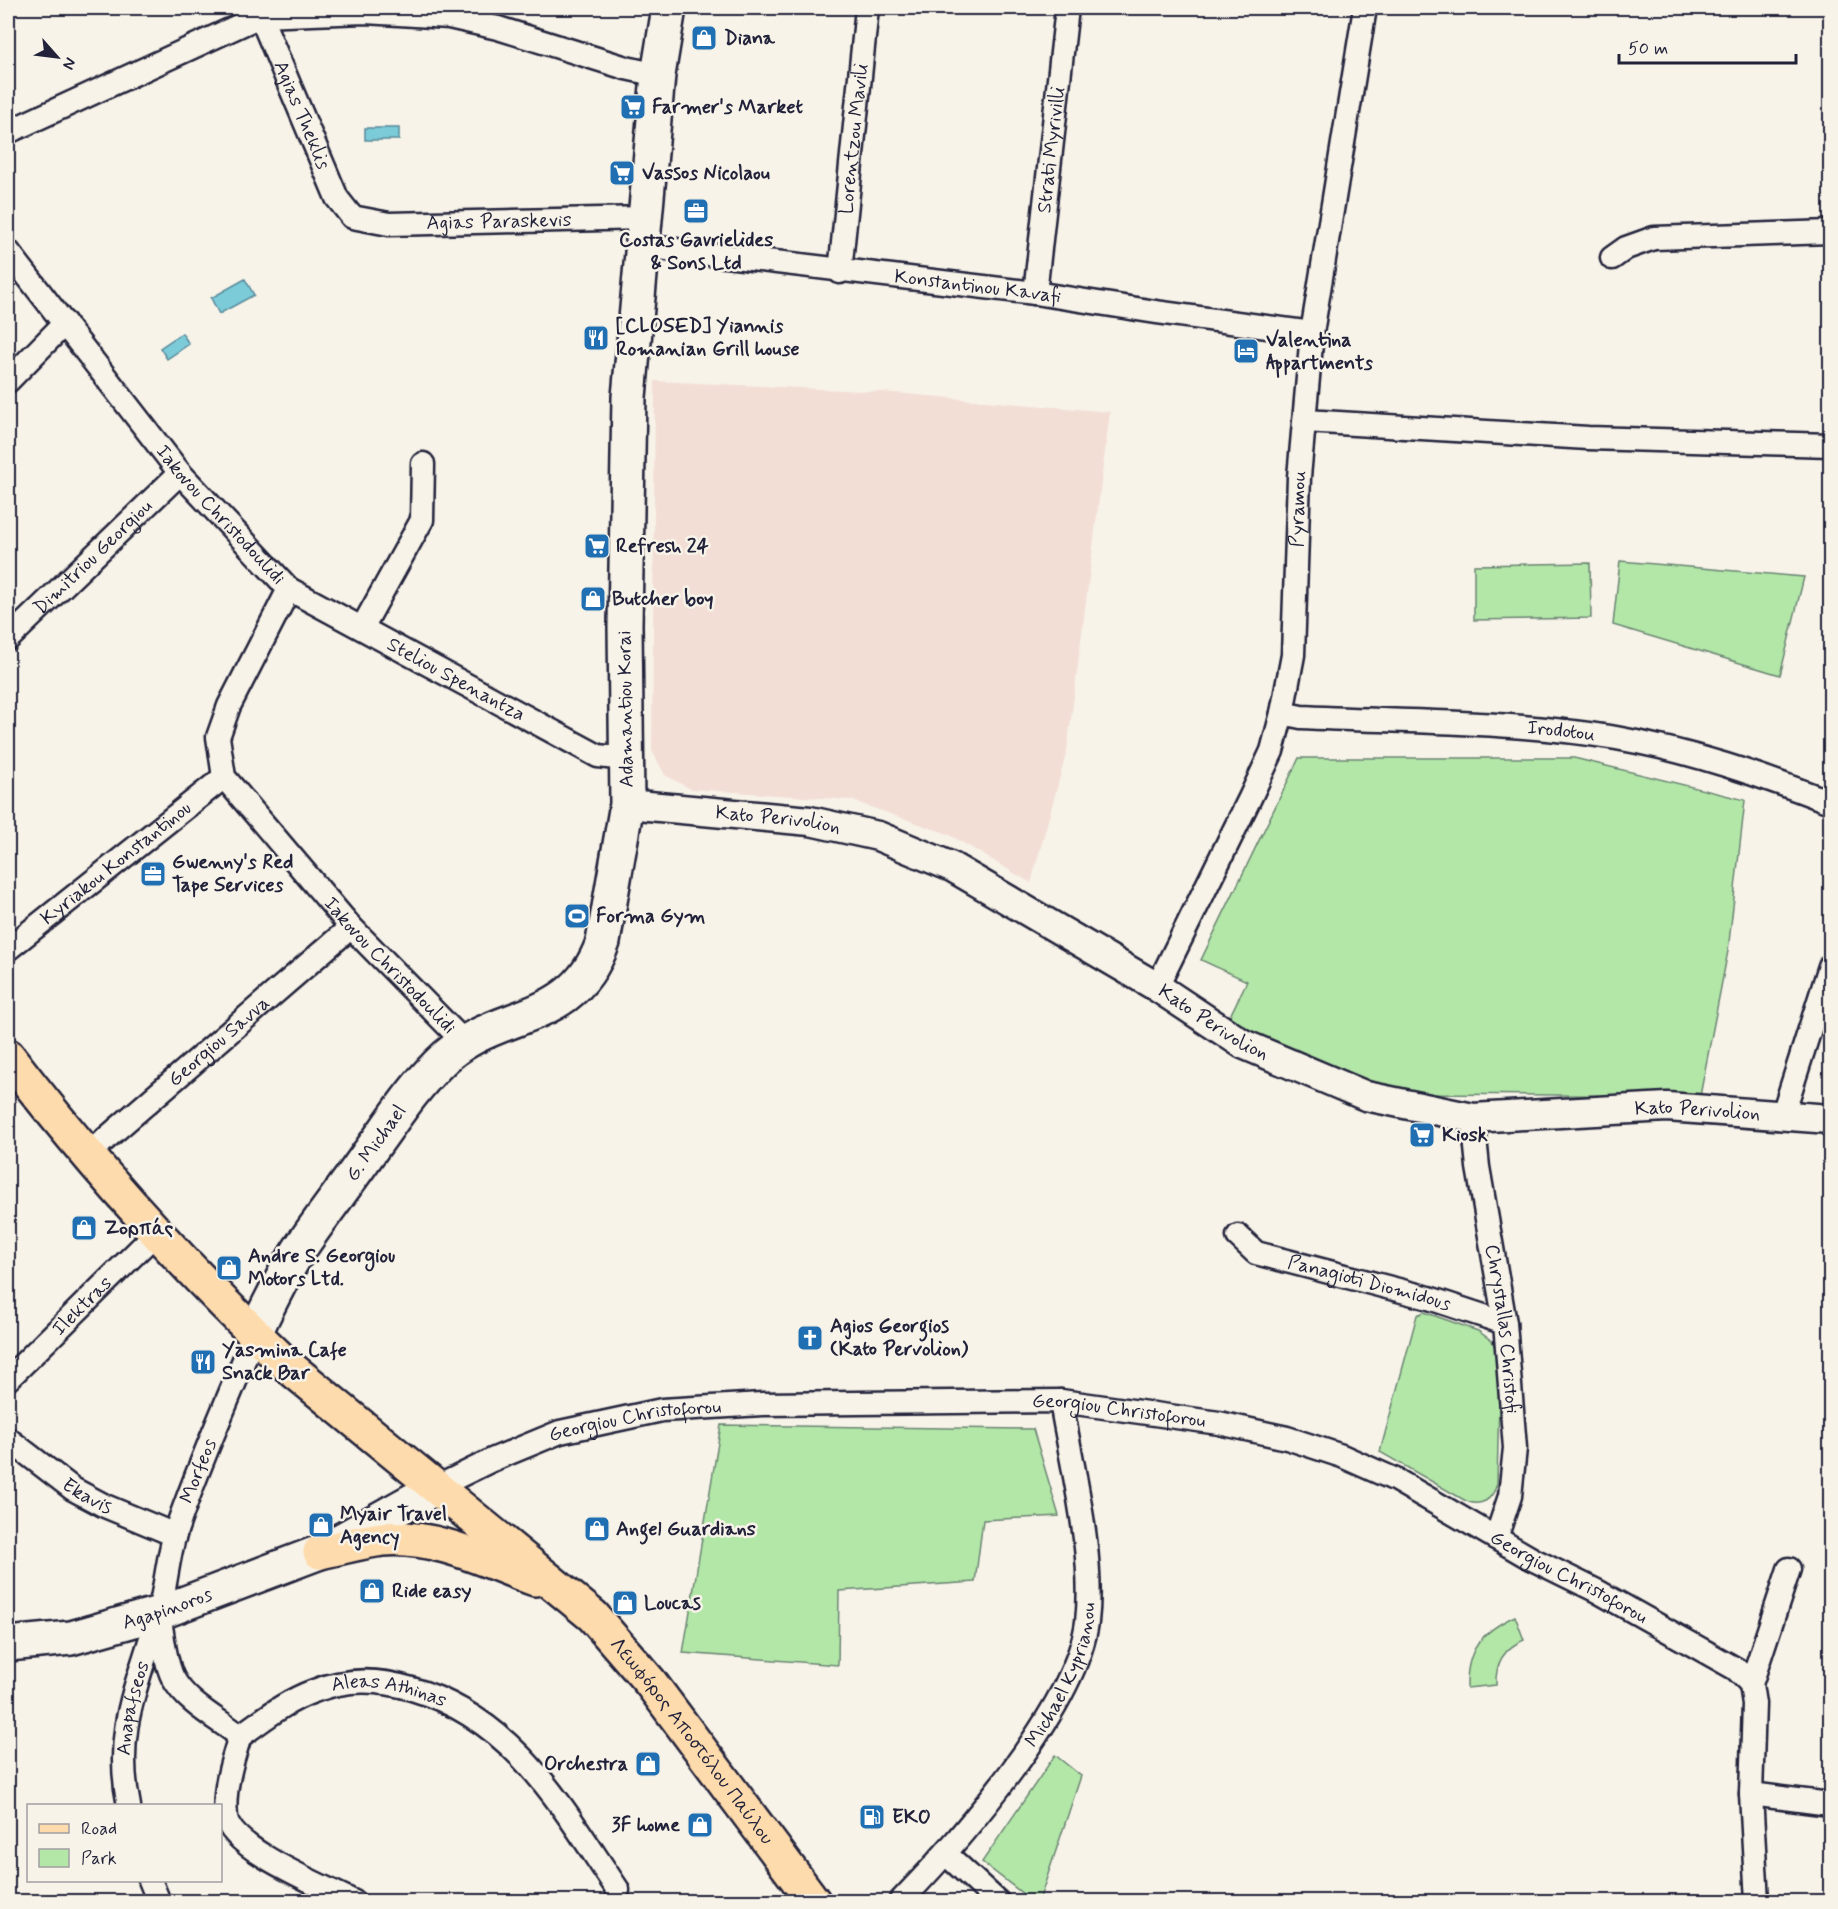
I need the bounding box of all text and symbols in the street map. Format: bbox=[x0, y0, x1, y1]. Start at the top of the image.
shop icon: Diana bbox=[689, 23, 719, 53]
place label: Diana bbox=[724, 25, 776, 52]
north arrow bbox=[27, 27, 87, 87]
scale bar bbox=[1619, 27, 1796, 65]
text: 50 m bbox=[1628, 37, 1668, 61]
text: N bbox=[57, 54, 81, 73]
street label: Agias Theklis bbox=[267, 56, 337, 174]
street label: Lorentzou Mavili bbox=[833, 62, 875, 215]
street label: Strati Myrivilli bbox=[1031, 85, 1072, 215]
supermarket icon: Farmer's Market bbox=[618, 92, 648, 122]
place label: Farmer's Market bbox=[652, 94, 803, 121]
supermarket icon: Vassos Nicolaou bbox=[607, 158, 637, 188]
place label: Vassos Nicolaou bbox=[642, 160, 770, 187]
office icon: Costas Gavrielides & Sons Ltd bbox=[681, 196, 711, 226]
street label: Agias Paraskevis bbox=[426, 206, 572, 237]
place label: Costas Gavrielides & Sons Ltd bbox=[619, 227, 773, 277]
street label: Konstantinou Kavafi bbox=[893, 263, 1063, 310]
place label: [CLOSED] Yiannis Romanian Grill house bbox=[616, 313, 800, 363]
restaurant icon: [CLOSED] Yiannis Romanian Grill house bbox=[581, 323, 611, 353]
place label: Valentina Appartments bbox=[1266, 327, 1373, 378]
hotel icon: Valentina Appartments bbox=[1231, 336, 1261, 366]
street label: Iakovou Christodoulidi bbox=[150, 439, 292, 591]
street label: Pyramou bbox=[1283, 469, 1313, 548]
street label: Dimitriou Georgiou bbox=[28, 493, 158, 621]
supermarket icon: Refresh 24 bbox=[582, 531, 612, 561]
place label: Refresh 24 bbox=[616, 533, 710, 560]
shop icon: Butcher boy bbox=[578, 584, 608, 614]
place label: Butcher boy bbox=[612, 586, 714, 613]
street label: Adamantiou Korai bbox=[611, 630, 641, 788]
street label: Steliou Spenantza bbox=[382, 631, 530, 728]
street label: Irodotou bbox=[1526, 714, 1597, 748]
street label: Kyriakou Konstantinou bbox=[35, 795, 197, 931]
street label: Kato Perivolion bbox=[714, 799, 843, 841]
place label: Gwenny's Red Tape Services bbox=[172, 849, 294, 899]
office icon: Gwenny's Red Tape Services bbox=[138, 859, 168, 889]
street label: Iakovou Christodoulidi bbox=[318, 891, 462, 1040]
sports icon: Forma Gym bbox=[562, 901, 592, 931]
place label: Forma Gym bbox=[596, 903, 706, 930]
street label: Kato Perivolion bbox=[1153, 978, 1273, 1067]
street label: Georgiou Savva bbox=[162, 990, 275, 1093]
street label: Kato Perivolion bbox=[1634, 1093, 1761, 1127]
street label: G. Michael bbox=[339, 1099, 413, 1187]
supermarket icon: Kiosk bbox=[1407, 1120, 1437, 1150]
place label: Kiosk bbox=[1442, 1122, 1488, 1149]
shop icon: Ζορπάς bbox=[69, 1213, 99, 1243]
place label: Ζορπάς bbox=[104, 1215, 173, 1242]
street label: Chrystallas Christofi bbox=[1478, 1242, 1526, 1415]
place label: Andre S. Georgiou Motors Ltd. bbox=[248, 1243, 395, 1293]
street label: Panagioti Diomidous bbox=[1285, 1248, 1455, 1318]
shop icon: Andre S. Georgiou Motors Ltd. bbox=[214, 1253, 244, 1283]
street label: Ilektras bbox=[46, 1270, 118, 1342]
place label: Agios Georgios (Kato Pervolion) bbox=[830, 1313, 969, 1363]
church icon: Agios Georgios (Kato Pervolion) bbox=[795, 1323, 825, 1353]
place label: Yasmina Cafe Snack Bar bbox=[222, 1337, 347, 1387]
restaurant icon: Yasmina Cafe Snack Bar bbox=[188, 1347, 218, 1377]
street label: Georgiou Christoforou bbox=[1032, 1387, 1207, 1435]
street label: Georgiou Christoforou bbox=[544, 1393, 722, 1449]
street label: Morfeos bbox=[173, 1434, 223, 1507]
street label: Ekavis bbox=[56, 1472, 116, 1521]
place label: Myair Travel Agency bbox=[340, 1501, 447, 1551]
shop icon: Myair Travel Agency bbox=[306, 1510, 336, 1540]
shop icon: Angel Guardians bbox=[582, 1514, 612, 1544]
place label: Angel Guardians bbox=[616, 1516, 756, 1545]
street label: Georgiou Christoforou bbox=[1485, 1524, 1653, 1630]
shop icon: Ride easy bbox=[357, 1576, 387, 1606]
place label: Ride easy bbox=[392, 1578, 472, 1605]
street label: Agapinoros bbox=[119, 1580, 216, 1636]
shop icon: Loucas bbox=[610, 1588, 640, 1618]
place label: Loucas bbox=[644, 1590, 701, 1617]
street label: Michael Kyprianou bbox=[1019, 1602, 1102, 1753]
street label: Λεωφόρος Αποστόλου Παύλου bbox=[604, 1631, 780, 1850]
street label: Anapafseos bbox=[110, 1657, 156, 1756]
street label: Aleas Athinas bbox=[329, 1668, 451, 1714]
shop icon: Orchestra bbox=[633, 1749, 663, 1779]
place label: Orchestra bbox=[544, 1751, 628, 1778]
fuel station icon: EKO bbox=[857, 1802, 887, 1832]
legend bbox=[27, 1804, 222, 1882]
place label: EKO bbox=[892, 1804, 931, 1831]
shop icon: 3F home bbox=[685, 1810, 715, 1840]
place label: 3F home bbox=[612, 1812, 680, 1839]
text: Road bbox=[81, 1817, 117, 1841]
text: Park bbox=[81, 1847, 117, 1871]

